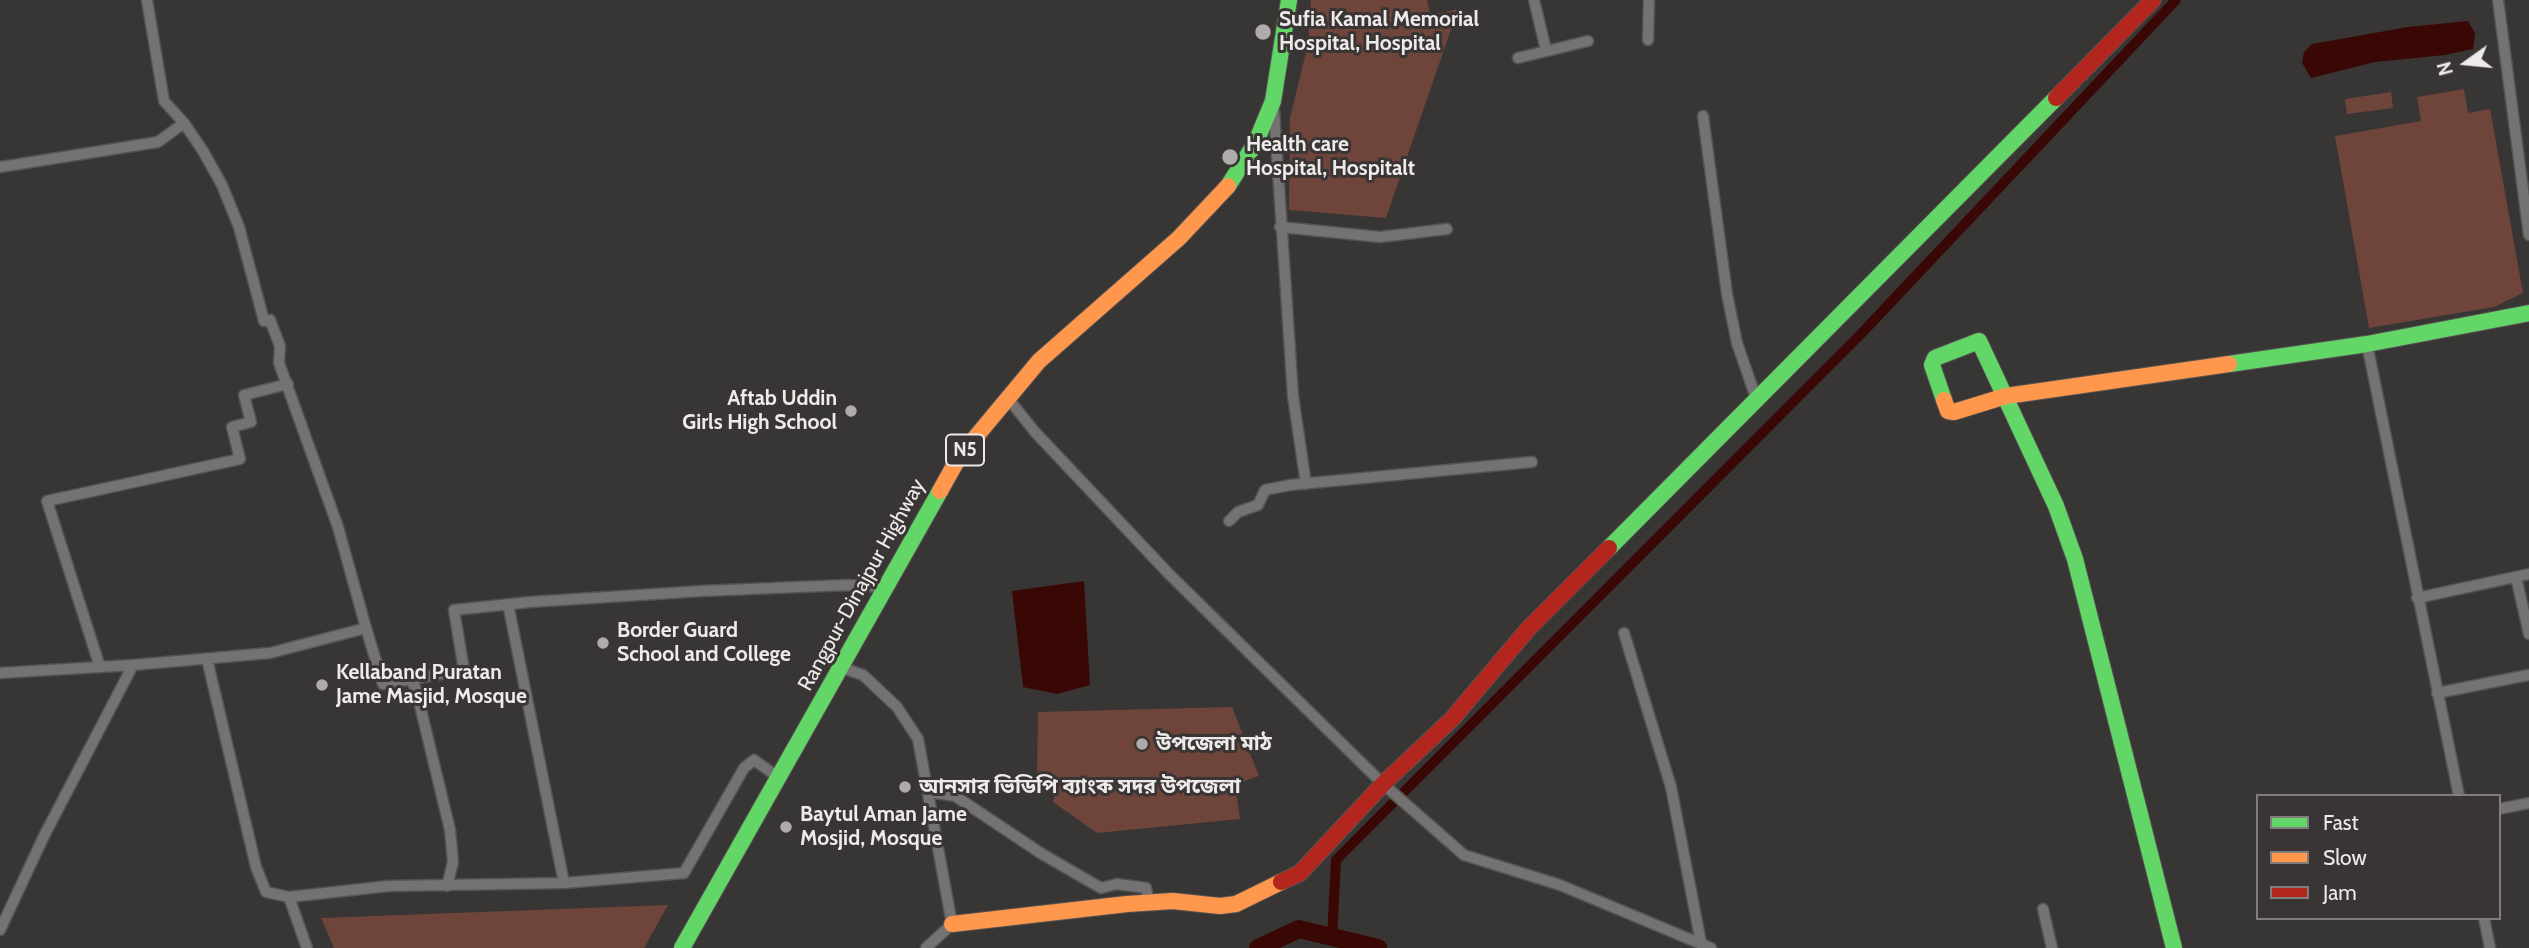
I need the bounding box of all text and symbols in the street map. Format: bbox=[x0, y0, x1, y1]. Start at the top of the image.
place label: Sufia Kamal Memorial Hospital, Hospital bbox=[1279, 7, 1479, 57]
marker: Sufia Kamal Memorial Hospital, Hospital bbox=[1253, 22, 1273, 42]
north arrow bbox=[2431, 28, 2501, 98]
text: N bbox=[2432, 59, 2458, 78]
place label: Health care Hospital, Hospitalt bbox=[1246, 132, 1415, 182]
marker: Health care Hospital, Hospitalt bbox=[1220, 147, 1240, 167]
place label: Aftab Uddin Girls High School bbox=[682, 386, 837, 436]
marker: Aftab Uddin Girls High School bbox=[843, 403, 859, 419]
road number: N5 bbox=[946, 435, 984, 466]
street label: Rangpur-Dinajpur Highway bbox=[793, 475, 931, 695]
place label: Border Guard School and College bbox=[617, 618, 791, 668]
marker: Border Guard School and College bbox=[595, 635, 611, 651]
place label: Kellaband Puratan Jame Masjid, Mosque bbox=[336, 660, 527, 710]
marker: Kellaband Puratan Jame Masjid, Mosque bbox=[314, 677, 330, 693]
place label: উপজেলা মাঠ bbox=[1156, 731, 1271, 757]
marker: উপজেলা মাঠ bbox=[1134, 736, 1150, 752]
place label: আনসার ভিডিপি ব্যাংক সদর উপজেলা bbox=[919, 774, 1241, 800]
marker: আনসার ভিডিপি ব্যাংক সদর উপজেলা bbox=[897, 779, 913, 795]
legend bbox=[2256, 794, 2501, 920]
place label: Baytul Aman Jame Mosjid, Mosque bbox=[800, 802, 967, 852]
text: Fast bbox=[2323, 810, 2359, 835]
marker: Baytul Aman Jame Mosjid, Mosque bbox=[778, 819, 794, 835]
text: Slow bbox=[2323, 845, 2367, 870]
text: Jam bbox=[2323, 880, 2357, 905]

